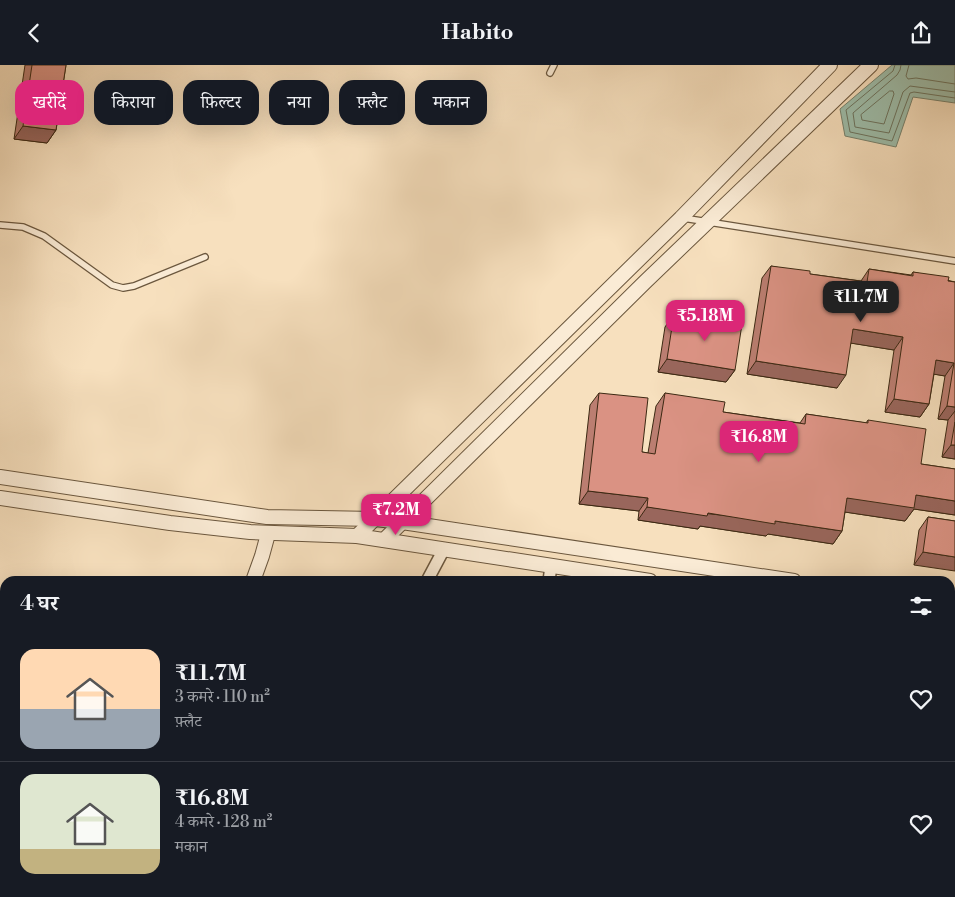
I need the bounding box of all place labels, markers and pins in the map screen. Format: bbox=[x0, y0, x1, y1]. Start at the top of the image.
pin: ₹11.7M bbox=[820, 281, 902, 323]
pin: ₹5.18M bbox=[664, 299, 746, 342]
pin: ₹16.8M bbox=[718, 421, 800, 463]
pin: ₹7.2M bbox=[361, 493, 431, 536]

